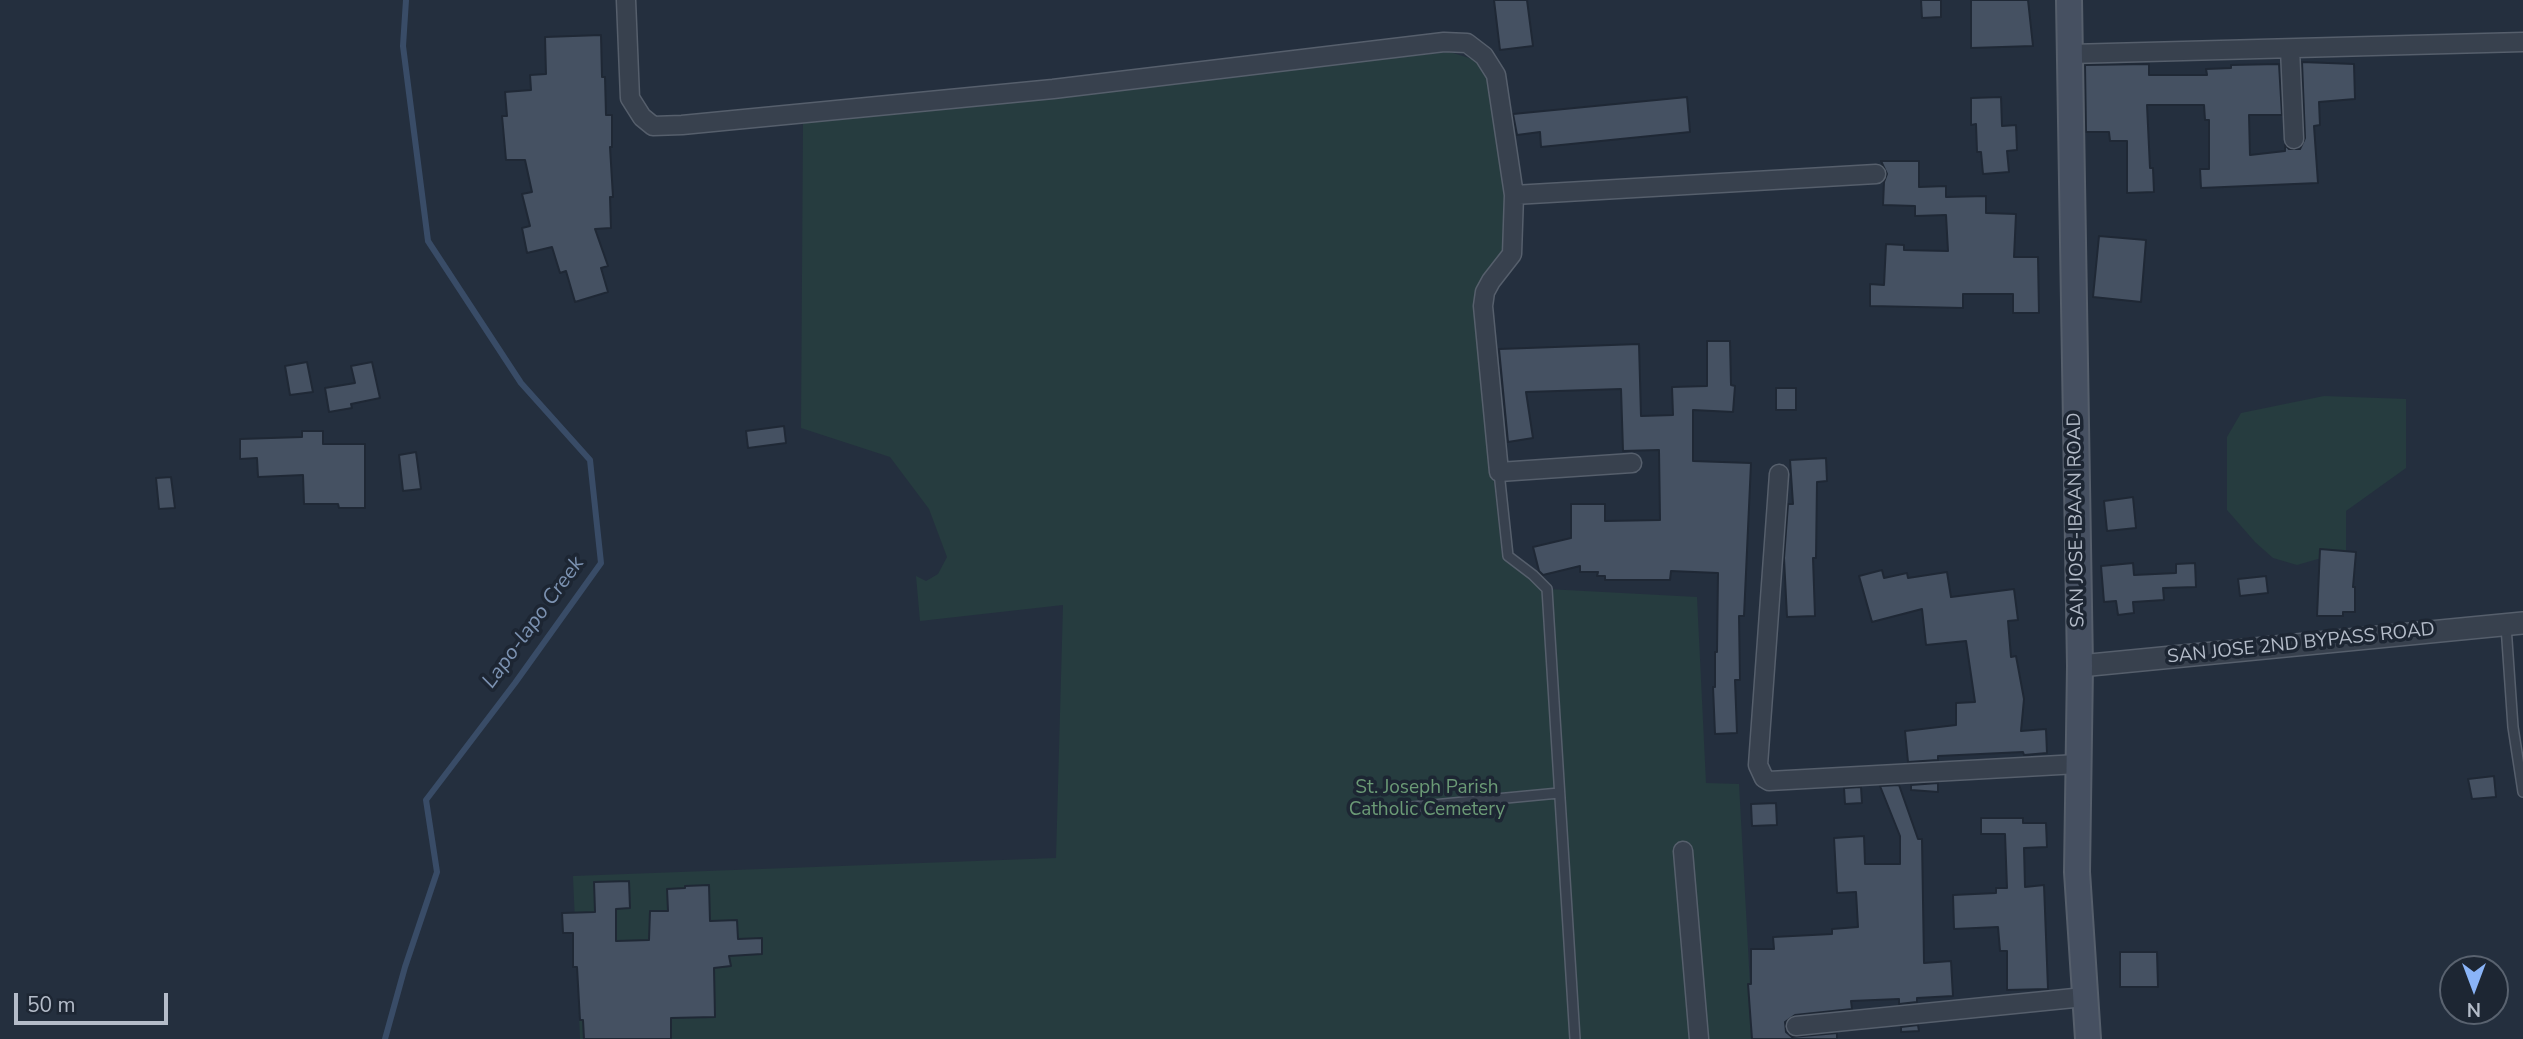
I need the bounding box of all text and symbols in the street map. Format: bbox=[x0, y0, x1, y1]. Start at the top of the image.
street label: SAN JOSE-IBAAN ROAD bbox=[2064, 412, 2090, 628]
water label: Lapo-lapo Creek bbox=[478, 552, 590, 694]
street label: SAN JOSE 2ND BYPASS ROAD bbox=[2166, 619, 2436, 669]
park label: St. Joseph Parish Catholic Cemetery bbox=[1349, 777, 1505, 821]
north arrow bbox=[2439, 955, 2509, 1025]
scale bar bbox=[18, 979, 172, 1023]
text: 50 m bbox=[27, 991, 76, 1019]
text: N bbox=[2467, 996, 2481, 1022]

